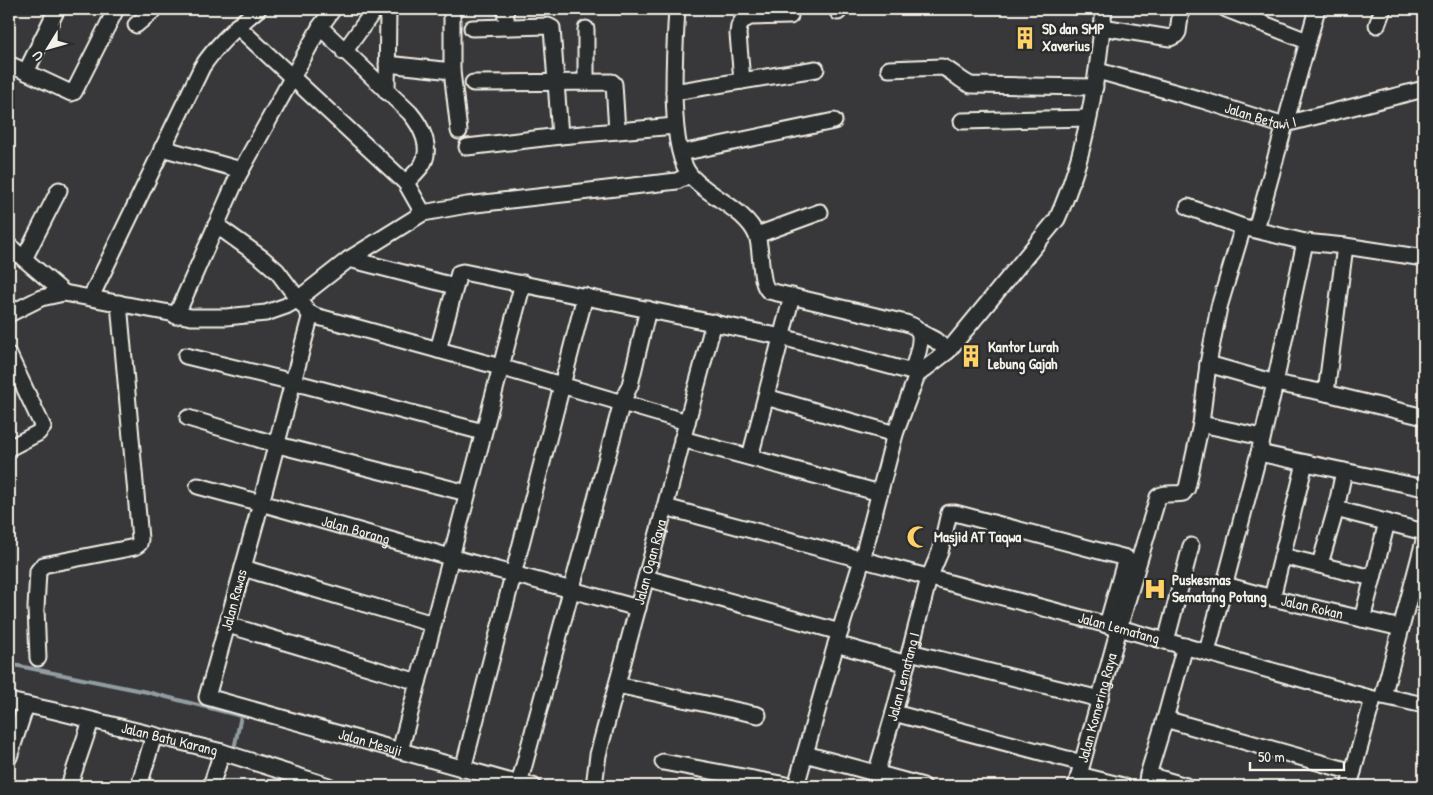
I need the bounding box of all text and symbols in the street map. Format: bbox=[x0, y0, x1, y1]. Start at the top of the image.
place label: SD dan SMP Xaverius bbox=[1042, 18, 1104, 56]
north arrow bbox=[22, 22, 72, 72]
building icon: SD dan SMP Xaverius bbox=[1012, 25, 1038, 51]
text: U bbox=[27, 47, 47, 65]
street label: Jalan Betawi I bbox=[1222, 97, 1298, 134]
place label: Kantor Lurah Lebung Gajah bbox=[988, 336, 1059, 375]
building icon: Kantor Lurah Lebung Gajah bbox=[958, 343, 984, 369]
street label: Jalan Borang bbox=[319, 510, 393, 549]
street label: Jalan Ogan Raya bbox=[628, 517, 671, 607]
mosque icon: Masjid AT Taqwa bbox=[905, 524, 931, 550]
place label: Masjid AT Taqwa bbox=[934, 526, 1021, 548]
street label: Jalan Rawas bbox=[215, 567, 252, 633]
place label: Puskesmas Sematang Potang bbox=[1172, 569, 1267, 608]
hospital icon: Puskesmas Sematang Potang bbox=[1142, 576, 1168, 602]
street label: Jalan Rokan bbox=[1279, 589, 1346, 624]
street label: Jalan Lematang bbox=[1076, 607, 1163, 649]
street label: Jalan Lematang I bbox=[881, 630, 924, 723]
street label: Jalan Komering Raya bbox=[1072, 650, 1122, 765]
street label: Jalan Batu Karang bbox=[119, 717, 220, 761]
street label: Jalan Mesuji bbox=[336, 723, 405, 761]
scale bar bbox=[1250, 740, 1344, 772]
text: 50 m bbox=[1258, 746, 1285, 767]

